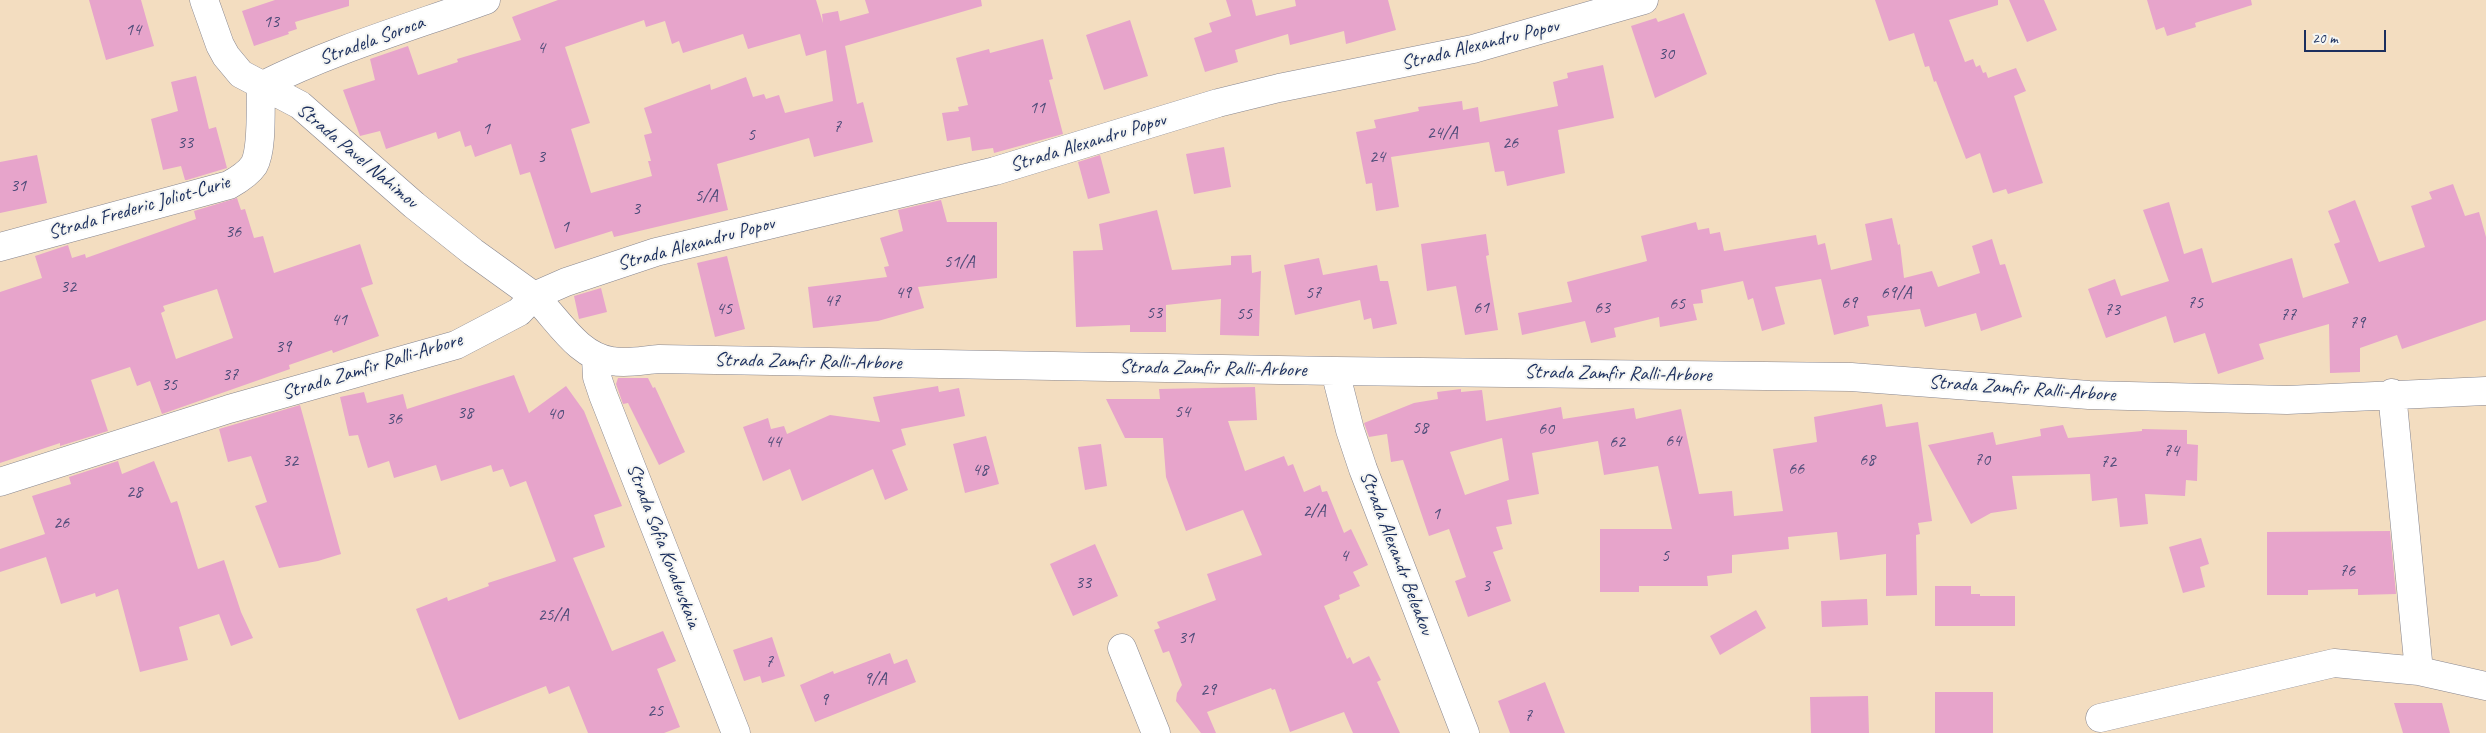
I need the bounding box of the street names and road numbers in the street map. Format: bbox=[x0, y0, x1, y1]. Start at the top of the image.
street label: Stradela Sorocа bbox=[316, 11, 428, 71]
street label: Strada Alexandru Popov bbox=[1399, 14, 1561, 76]
street label: Strada Pavel Nahimov bbox=[291, 98, 423, 214]
street label: Strada Alexandru Popov bbox=[1007, 108, 1169, 178]
street label: Strada Frederic Joliot-Curie bbox=[46, 171, 232, 245]
street label: Strada Alexandru Popov bbox=[615, 212, 777, 276]
street label: Strada Zamfir Ralli-Arbore bbox=[279, 328, 465, 406]
street label: Strada Zamfir Ralli-Arbore bbox=[714, 348, 902, 376]
street label: Strada Zamfir Ralli-Arbore bbox=[1119, 355, 1307, 383]
street label: Strada Zamfir Ralli-Arbore bbox=[1524, 360, 1712, 388]
street label: Strada Zamfir Ralli-Arbore bbox=[1928, 370, 2116, 408]
street label: Strada Sofia Kovalevskaia bbox=[621, 460, 705, 632]
street label: Strada Alexandr Beleakov bbox=[1354, 468, 1438, 638]

